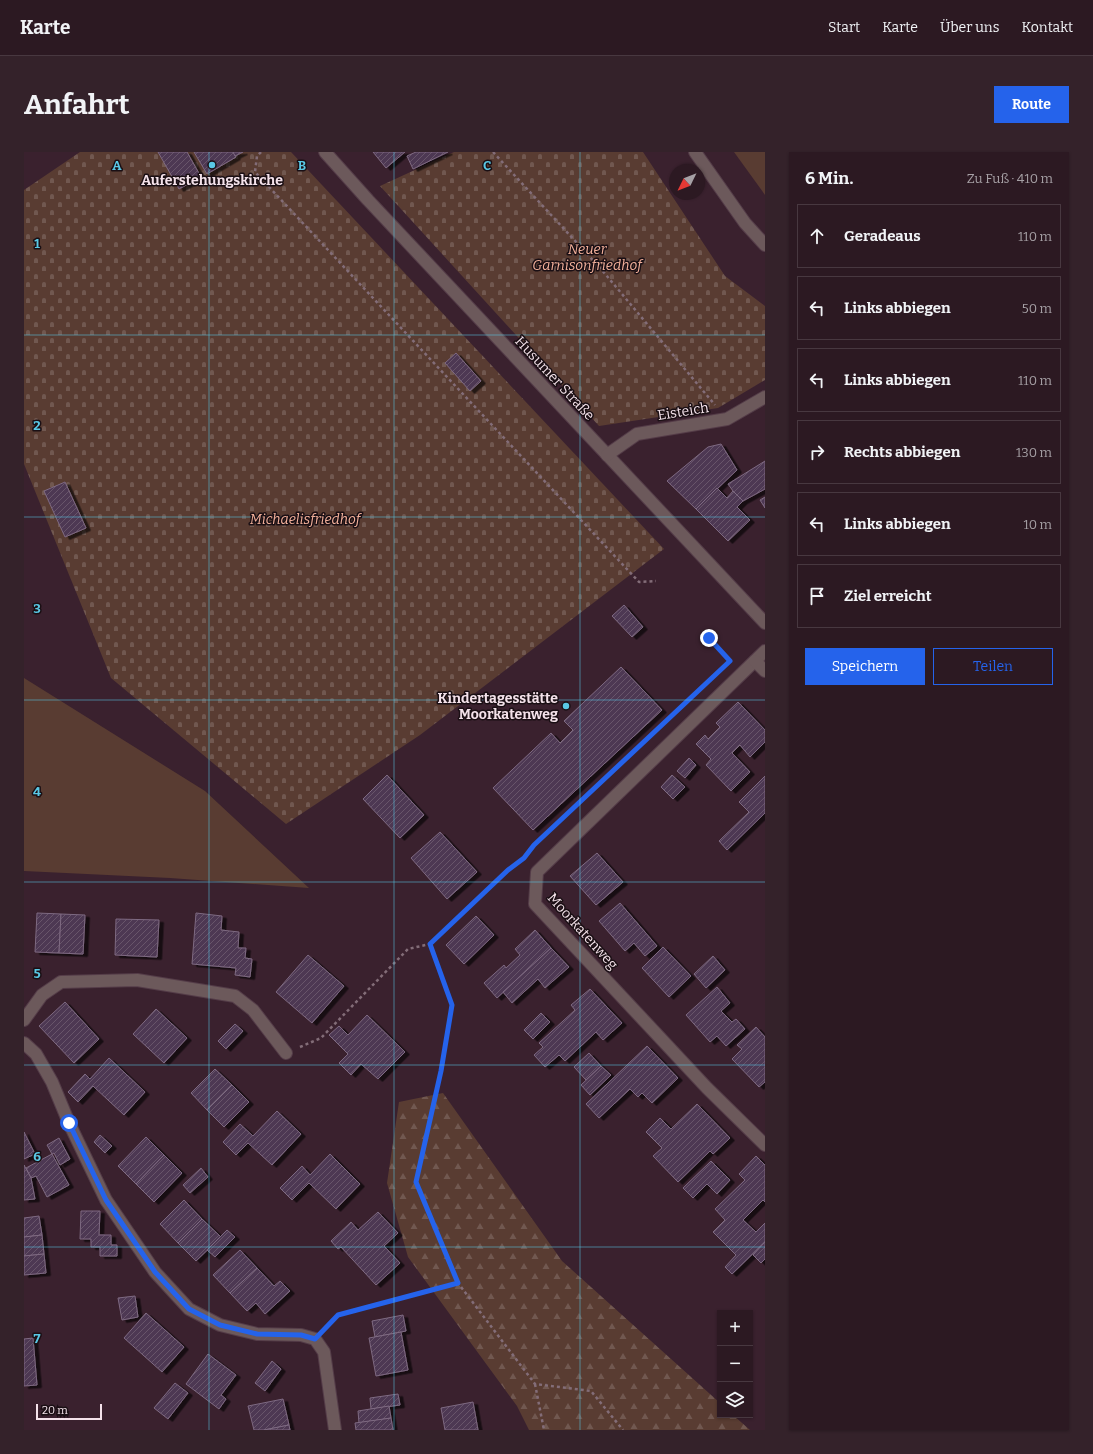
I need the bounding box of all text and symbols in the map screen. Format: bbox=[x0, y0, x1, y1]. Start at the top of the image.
text: Karte bbox=[20, 16, 70, 39]
text: Start bbox=[828, 19, 860, 36]
text: Karte bbox=[882, 19, 918, 36]
text: Über uns bbox=[940, 19, 999, 36]
text: Kontakt bbox=[1021, 19, 1073, 36]
button: Route bbox=[994, 86, 1069, 123]
text: Anfahrt bbox=[24, 88, 130, 121]
text: A bbox=[112, 158, 122, 173]
text: B bbox=[298, 158, 306, 173]
text: C bbox=[483, 158, 491, 173]
marker: Auferstehungskirche bbox=[207, 160, 217, 170]
north arrow bbox=[669, 164, 705, 200]
text: 6 Min. bbox=[805, 168, 854, 189]
text: Zu Fuß · 410 m bbox=[967, 171, 1053, 186]
place label: Auferstehungskirche bbox=[141, 172, 283, 189]
icon: ahead bbox=[806, 225, 828, 247]
text: Geradeaus bbox=[844, 227, 921, 245]
text: 110 m bbox=[1018, 229, 1052, 244]
text: 1 bbox=[34, 236, 40, 251]
park label: Neuer Garnisonfriedhof bbox=[532, 241, 644, 274]
icon: left bbox=[806, 297, 828, 319]
text: Links abbiegen bbox=[844, 299, 951, 317]
text: 50 m bbox=[1022, 301, 1052, 316]
street label: Husumer Straße bbox=[511, 333, 598, 424]
icon: left bbox=[806, 369, 828, 391]
text: Links abbiegen bbox=[844, 371, 951, 389]
text: 110 m bbox=[1018, 373, 1052, 388]
street label: Eisteich bbox=[656, 399, 710, 424]
text: 2 bbox=[33, 418, 41, 433]
icon: right bbox=[806, 441, 828, 463]
text: Rechts abbiegen bbox=[844, 443, 960, 461]
text: 130 m bbox=[1016, 445, 1052, 460]
park label: Michaelisfriedhof bbox=[250, 511, 363, 528]
icon: left bbox=[806, 513, 828, 535]
text: Links abbiegen bbox=[844, 515, 951, 533]
text: 10 m bbox=[1023, 517, 1052, 532]
icon: arrive bbox=[806, 585, 828, 607]
text: Ziel erreicht bbox=[844, 587, 932, 605]
text: 3 bbox=[33, 601, 41, 616]
route end bbox=[700, 629, 718, 647]
button: Speichern bbox=[805, 648, 925, 685]
button: Teilen bbox=[933, 648, 1053, 685]
place label: Kindertagesstätte Moorkatenweg bbox=[438, 690, 558, 723]
marker: Kindertagesstätte Moorkatenweg bbox=[561, 701, 571, 711]
text: 4 bbox=[33, 784, 41, 799]
street label: Moorkatenweg bbox=[544, 890, 621, 973]
text: 5 bbox=[33, 966, 41, 981]
route start bbox=[60, 1114, 78, 1132]
text: 6 bbox=[33, 1149, 41, 1164]
map controls bbox=[717, 1310, 753, 1418]
button: + bbox=[717, 1310, 753, 1346]
text: 7 bbox=[34, 1331, 41, 1346]
button: − bbox=[717, 1346, 753, 1382]
button: layers bbox=[717, 1382, 753, 1418]
scale bar bbox=[36, 1402, 102, 1421]
text: 20 m bbox=[42, 1404, 68, 1417]

